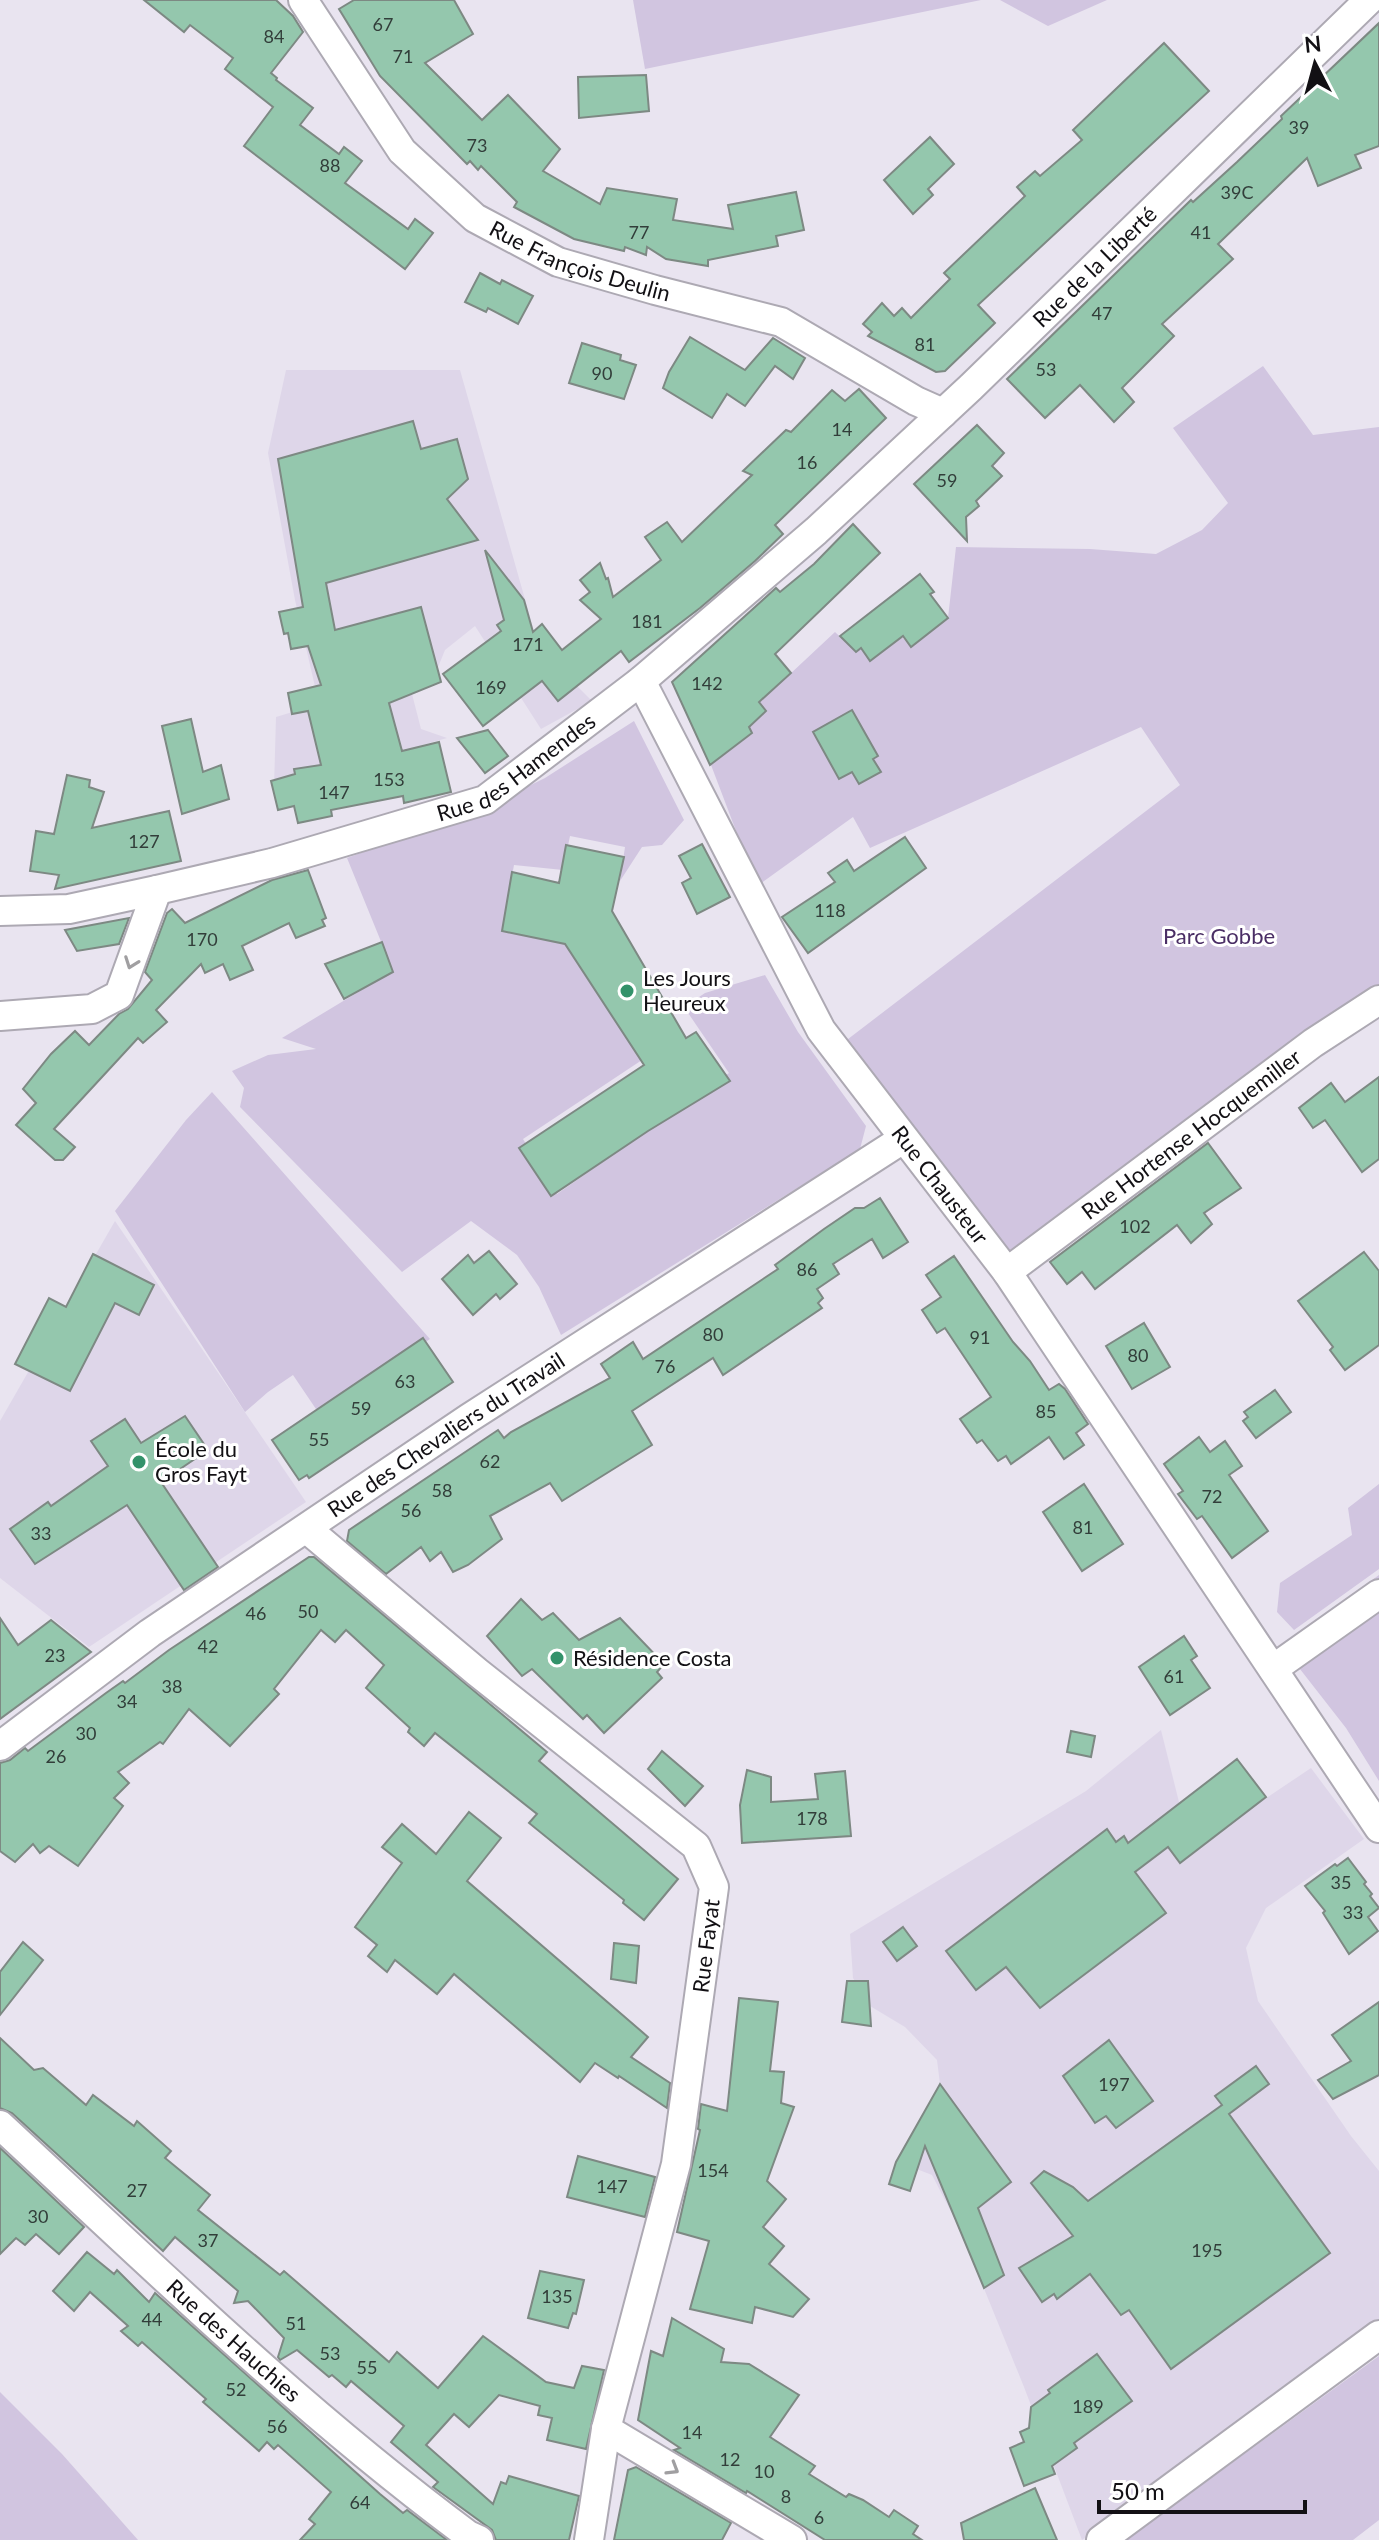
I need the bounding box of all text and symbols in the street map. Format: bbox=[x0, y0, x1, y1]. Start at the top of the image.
house number: 67 bbox=[373, 13, 393, 35]
north arrow bbox=[1275, 24, 1355, 104]
house number: 84 bbox=[264, 25, 284, 47]
text: N bbox=[1303, 29, 1323, 58]
house number: 71 bbox=[393, 45, 413, 67]
house number: 39 bbox=[1289, 116, 1309, 138]
house number: 73 bbox=[467, 134, 487, 156]
house number: 88 bbox=[320, 154, 340, 176]
house number: 39C bbox=[1221, 181, 1253, 203]
street label: Rue de la Liberté bbox=[1027, 200, 1162, 333]
street label: Rue François Deulin bbox=[485, 214, 673, 306]
house number: 77 bbox=[629, 221, 649, 243]
house number: 41 bbox=[1191, 221, 1211, 243]
house number: 47 bbox=[1092, 302, 1112, 324]
house number: 81 bbox=[915, 333, 935, 355]
house number: 53 bbox=[1036, 358, 1056, 380]
house number: 90 bbox=[592, 362, 612, 384]
house number: 14 bbox=[832, 418, 852, 440]
house number: 16 bbox=[797, 451, 817, 473]
house number: 59 bbox=[937, 469, 957, 491]
house number: 181 bbox=[631, 610, 663, 632]
house number: 171 bbox=[512, 633, 544, 655]
house number: 142 bbox=[691, 672, 723, 694]
house number: 169 bbox=[475, 676, 507, 698]
street label: Rue des Hamendes bbox=[433, 707, 600, 827]
house number: 153 bbox=[373, 768, 405, 790]
house number: 147 bbox=[318, 781, 350, 803]
house number: 127 bbox=[128, 830, 160, 852]
house number: 118 bbox=[814, 899, 846, 921]
park label: Parc Gobbe bbox=[1163, 922, 1275, 949]
house number: 170 bbox=[186, 928, 218, 950]
one-way arrow bbox=[124, 956, 140, 970]
place label: Les Jours Heureux bbox=[643, 964, 731, 1016]
marker: Les Jours Heureux bbox=[618, 982, 636, 1000]
street label: Rue Hortense Hocquemiller bbox=[1076, 1043, 1306, 1225]
street label: Rue Chausteur bbox=[886, 1120, 994, 1249]
house number: 102 bbox=[1119, 1215, 1151, 1237]
house number: 86 bbox=[797, 1258, 817, 1280]
house number: 80 bbox=[703, 1323, 723, 1345]
house number: 91 bbox=[970, 1326, 990, 1348]
house number: 80 bbox=[1128, 1344, 1148, 1366]
street label: Rue des Chevaliers du Travail bbox=[322, 1346, 569, 1523]
house number: 76 bbox=[655, 1355, 675, 1377]
house number: 63 bbox=[395, 1370, 415, 1392]
house number: 59 bbox=[351, 1397, 371, 1419]
house number: 85 bbox=[1036, 1400, 1056, 1422]
house number: 55 bbox=[309, 1428, 329, 1450]
place label: École du Gros Fayt bbox=[155, 1435, 247, 1487]
house number: 62 bbox=[480, 1450, 500, 1472]
marker: École du Gros Fayt bbox=[130, 1453, 148, 1471]
house number: 58 bbox=[432, 1479, 452, 1501]
house number: 72 bbox=[1202, 1485, 1222, 1507]
house number: 56 bbox=[401, 1499, 421, 1521]
house number: 81 bbox=[1073, 1516, 1093, 1538]
house number: 33 bbox=[31, 1522, 51, 1544]
house number: 50 bbox=[298, 1600, 318, 1622]
house number: 46 bbox=[246, 1602, 266, 1624]
house number: 42 bbox=[198, 1635, 218, 1657]
house number: 23 bbox=[45, 1644, 65, 1666]
place label: Résidence Costa bbox=[573, 1644, 732, 1671]
marker: Résidence Costa bbox=[548, 1649, 566, 1667]
house number: 61 bbox=[1164, 1665, 1184, 1687]
house number: 38 bbox=[162, 1675, 182, 1697]
house number: 34 bbox=[117, 1690, 137, 1712]
house number: 30 bbox=[76, 1722, 96, 1744]
house number: 26 bbox=[46, 1745, 66, 1767]
house number: 178 bbox=[796, 1807, 828, 1829]
house number: 35 bbox=[1331, 1871, 1351, 1893]
street label: Rue Fayat bbox=[686, 1897, 725, 1994]
house number: 33 bbox=[1343, 1901, 1363, 1923]
house number: 197 bbox=[1098, 2073, 1130, 2095]
house number: 154 bbox=[697, 2159, 729, 2181]
house number: 147 bbox=[596, 2175, 628, 2197]
house number: 27 bbox=[127, 2179, 147, 2201]
house number: 30 bbox=[28, 2205, 48, 2227]
house number: 37 bbox=[198, 2229, 218, 2251]
house number: 195 bbox=[1191, 2239, 1223, 2261]
street label: Rue des Hauchies bbox=[161, 2273, 307, 2407]
house number: 135 bbox=[541, 2285, 573, 2307]
house number: 44 bbox=[142, 2308, 162, 2330]
house number: 51 bbox=[286, 2312, 306, 2334]
house number: 53 bbox=[320, 2342, 340, 2364]
house number: 55 bbox=[357, 2356, 377, 2378]
house number: 52 bbox=[226, 2378, 246, 2400]
house number: 189 bbox=[1072, 2395, 1104, 2417]
house number: 56 bbox=[267, 2415, 287, 2437]
house number: 14 bbox=[682, 2421, 702, 2443]
house number: 12 bbox=[720, 2448, 740, 2470]
one-way arrow bbox=[664, 2459, 679, 2475]
house number: 10 bbox=[754, 2460, 774, 2482]
scale bar bbox=[1099, 2464, 1305, 2514]
text: 50 m bbox=[1111, 2476, 1165, 2505]
house number: 8 bbox=[781, 2485, 791, 2507]
house number: 64 bbox=[350, 2491, 370, 2513]
house number: 6 bbox=[814, 2506, 824, 2528]

